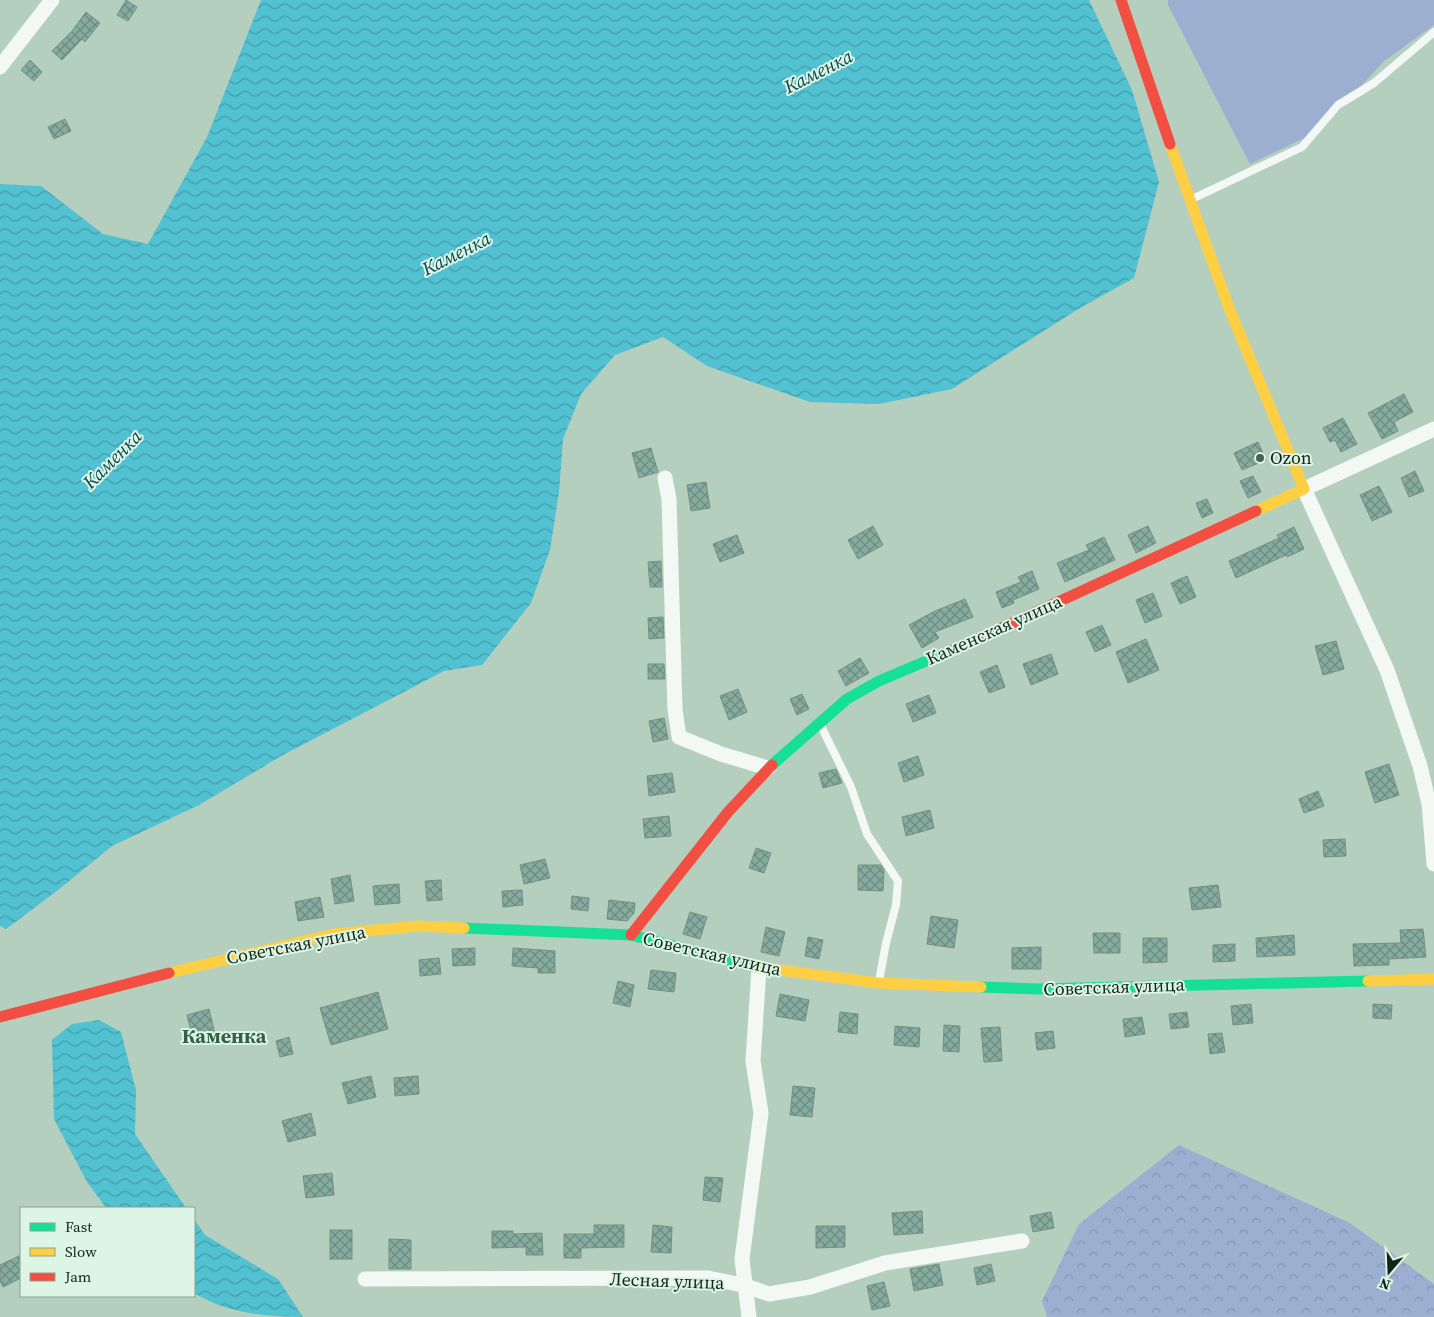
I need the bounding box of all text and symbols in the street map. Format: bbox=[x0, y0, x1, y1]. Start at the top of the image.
water label: Каменка bbox=[778, 43, 857, 100]
water label: Каменка bbox=[416, 225, 495, 282]
water label: Каменка bbox=[76, 424, 147, 495]
place label: Ozon bbox=[1270, 445, 1312, 470]
marker: Ozon bbox=[1254, 452, 1266, 464]
street label: Каменская улица bbox=[922, 588, 1067, 671]
street label: Советская улица bbox=[224, 919, 368, 970]
street label: Советская улица bbox=[640, 925, 785, 982]
street label: Советская улица bbox=[1043, 972, 1186, 1001]
district label: Каменка bbox=[182, 1022, 267, 1050]
legend bbox=[20, 1207, 195, 1297]
text: Fast bbox=[65, 1216, 92, 1237]
text: Slow bbox=[65, 1241, 97, 1262]
north arrow bbox=[1364, 1247, 1414, 1297]
text: Jam bbox=[64, 1266, 92, 1287]
street label: Лесная улица bbox=[609, 1266, 726, 1295]
text: N bbox=[1377, 1273, 1393, 1295]

